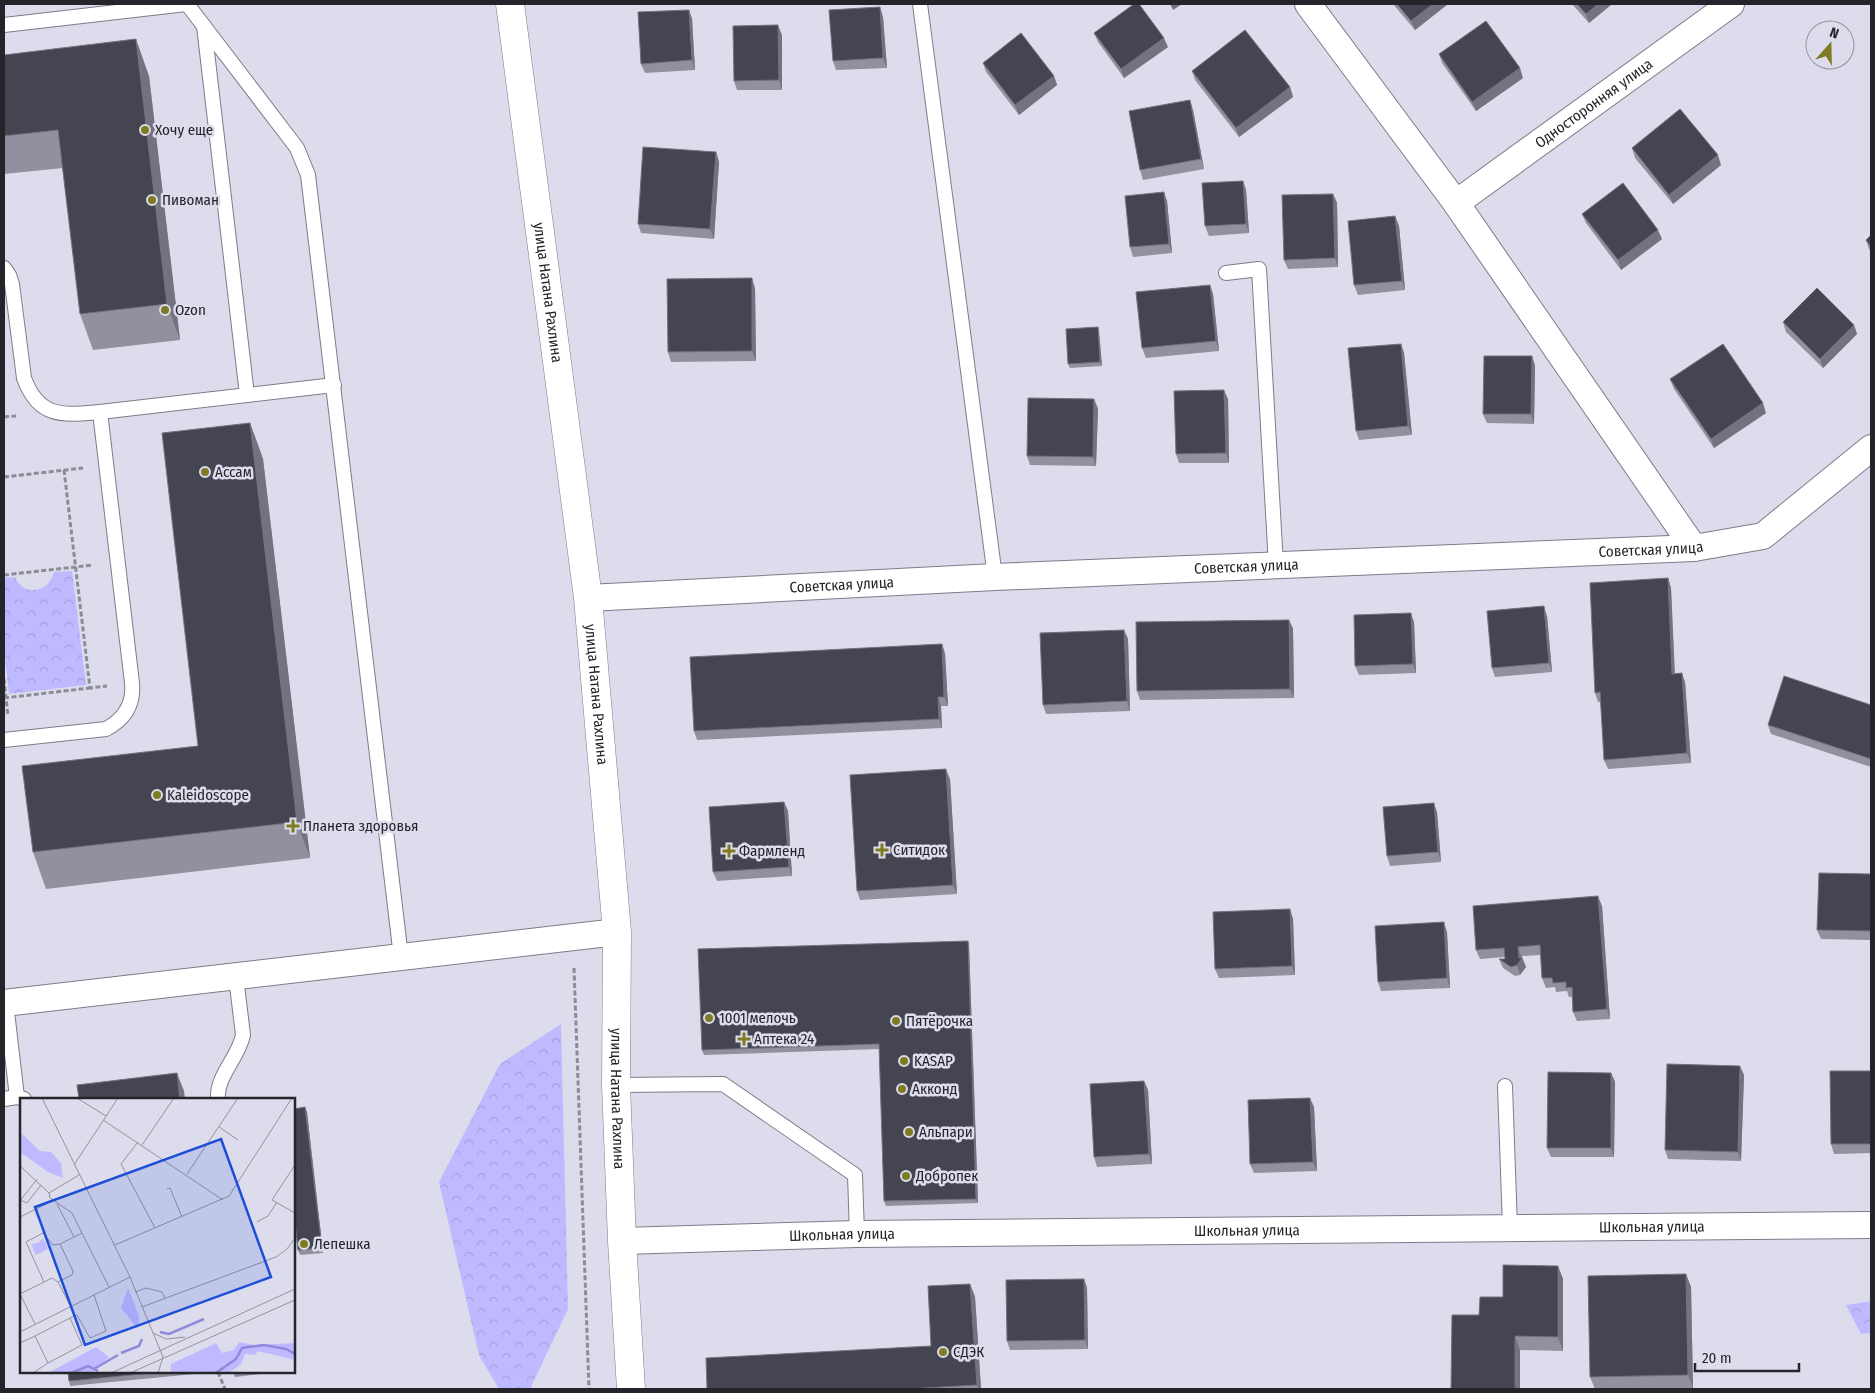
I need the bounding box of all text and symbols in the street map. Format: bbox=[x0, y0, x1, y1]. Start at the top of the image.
north arrow bbox=[1805, 20, 1855, 70]
text: N bbox=[1827, 24, 1841, 43]
street label: Односторонняя улица bbox=[1531, 55, 1656, 152]
place label: Хочу еще bbox=[155, 121, 213, 139]
marker: Хочу еще bbox=[139, 124, 151, 136]
place label: Пивоман bbox=[162, 191, 219, 209]
marker: Пивоман bbox=[146, 194, 158, 206]
street label: улица Натана Рахлина bbox=[530, 221, 566, 364]
place label: Ozon bbox=[175, 301, 206, 319]
marker: Ozon bbox=[159, 304, 171, 316]
place label: Ассам bbox=[215, 463, 252, 481]
marker: Ассам bbox=[199, 466, 211, 478]
street label: Советская улица bbox=[1598, 538, 1705, 561]
street label: Советская улица bbox=[1194, 555, 1299, 578]
street label: Советская улица bbox=[789, 573, 894, 597]
street label: улица Натана Рахлина bbox=[581, 623, 611, 766]
place label: Kaleidoscope bbox=[167, 786, 249, 804]
marker: Kaleidoscope bbox=[151, 789, 163, 801]
place label: Планета здоровья bbox=[303, 817, 418, 835]
marker: Планета здоровья bbox=[287, 820, 299, 832]
place label: Ситидок bbox=[893, 841, 945, 859]
place label: Фармленд bbox=[739, 842, 805, 860]
marker: Ситидок bbox=[875, 843, 889, 857]
marker: Фармленд bbox=[723, 845, 735, 857]
place label: 1001 мелочь bbox=[719, 1009, 796, 1027]
marker: 1001 мелочь bbox=[703, 1012, 715, 1024]
place label: Пятёрочка bbox=[906, 1012, 973, 1030]
marker: Пятёрочка bbox=[890, 1015, 902, 1027]
street label: улица Натана Рахлина bbox=[607, 1028, 628, 1170]
place label: Аптека 24 bbox=[754, 1030, 814, 1048]
marker: Аптека 24 bbox=[738, 1033, 750, 1045]
place label: KASAP bbox=[914, 1052, 953, 1070]
marker: KASAP bbox=[898, 1055, 910, 1067]
place label: Акконд bbox=[912, 1080, 957, 1098]
marker: Акконд bbox=[896, 1083, 908, 1095]
inset map bbox=[20, 1098, 295, 1373]
place label: Альпари bbox=[919, 1123, 973, 1141]
marker: Альпари bbox=[903, 1126, 915, 1138]
place label: Добропек bbox=[915, 1167, 978, 1185]
marker: Добропек bbox=[900, 1170, 912, 1182]
street label: Школьная улица bbox=[1599, 1217, 1705, 1236]
street label: Школьная улица bbox=[1194, 1221, 1300, 1240]
street label: Школьная улица bbox=[789, 1225, 895, 1245]
place label: Лепешка bbox=[314, 1235, 370, 1253]
marker: Лепешка bbox=[298, 1238, 310, 1250]
scale bar bbox=[1695, 1340, 1799, 1372]
place label: СДЭК bbox=[953, 1343, 984, 1361]
marker: СДЭК bbox=[937, 1346, 949, 1358]
text: 20 m bbox=[1702, 1349, 1732, 1367]

